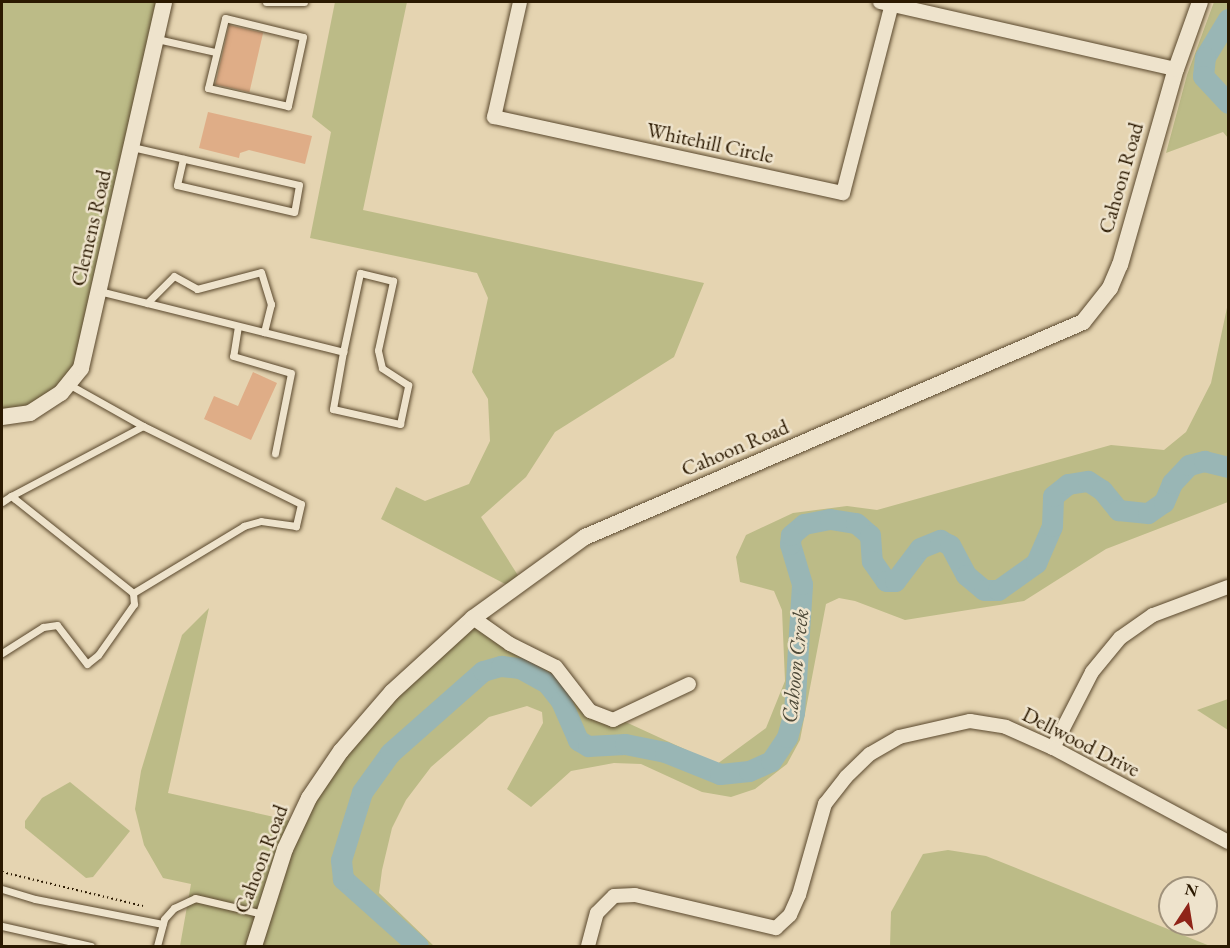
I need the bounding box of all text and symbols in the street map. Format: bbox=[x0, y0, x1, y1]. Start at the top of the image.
street label: Whitehill Circle bbox=[644, 117, 776, 169]
street label: Cahoon Road bbox=[1093, 120, 1149, 236]
street label: Clemens Road bbox=[65, 167, 117, 289]
street label: Cahoon Road bbox=[678, 414, 792, 482]
water label: Cahoon Creek bbox=[776, 608, 814, 724]
street label: Dellwood Drive bbox=[1018, 702, 1144, 782]
street label: Cahoon Road bbox=[229, 801, 293, 917]
north arrow bbox=[1158, 876, 1218, 936]
text: N bbox=[1183, 878, 1200, 901]

